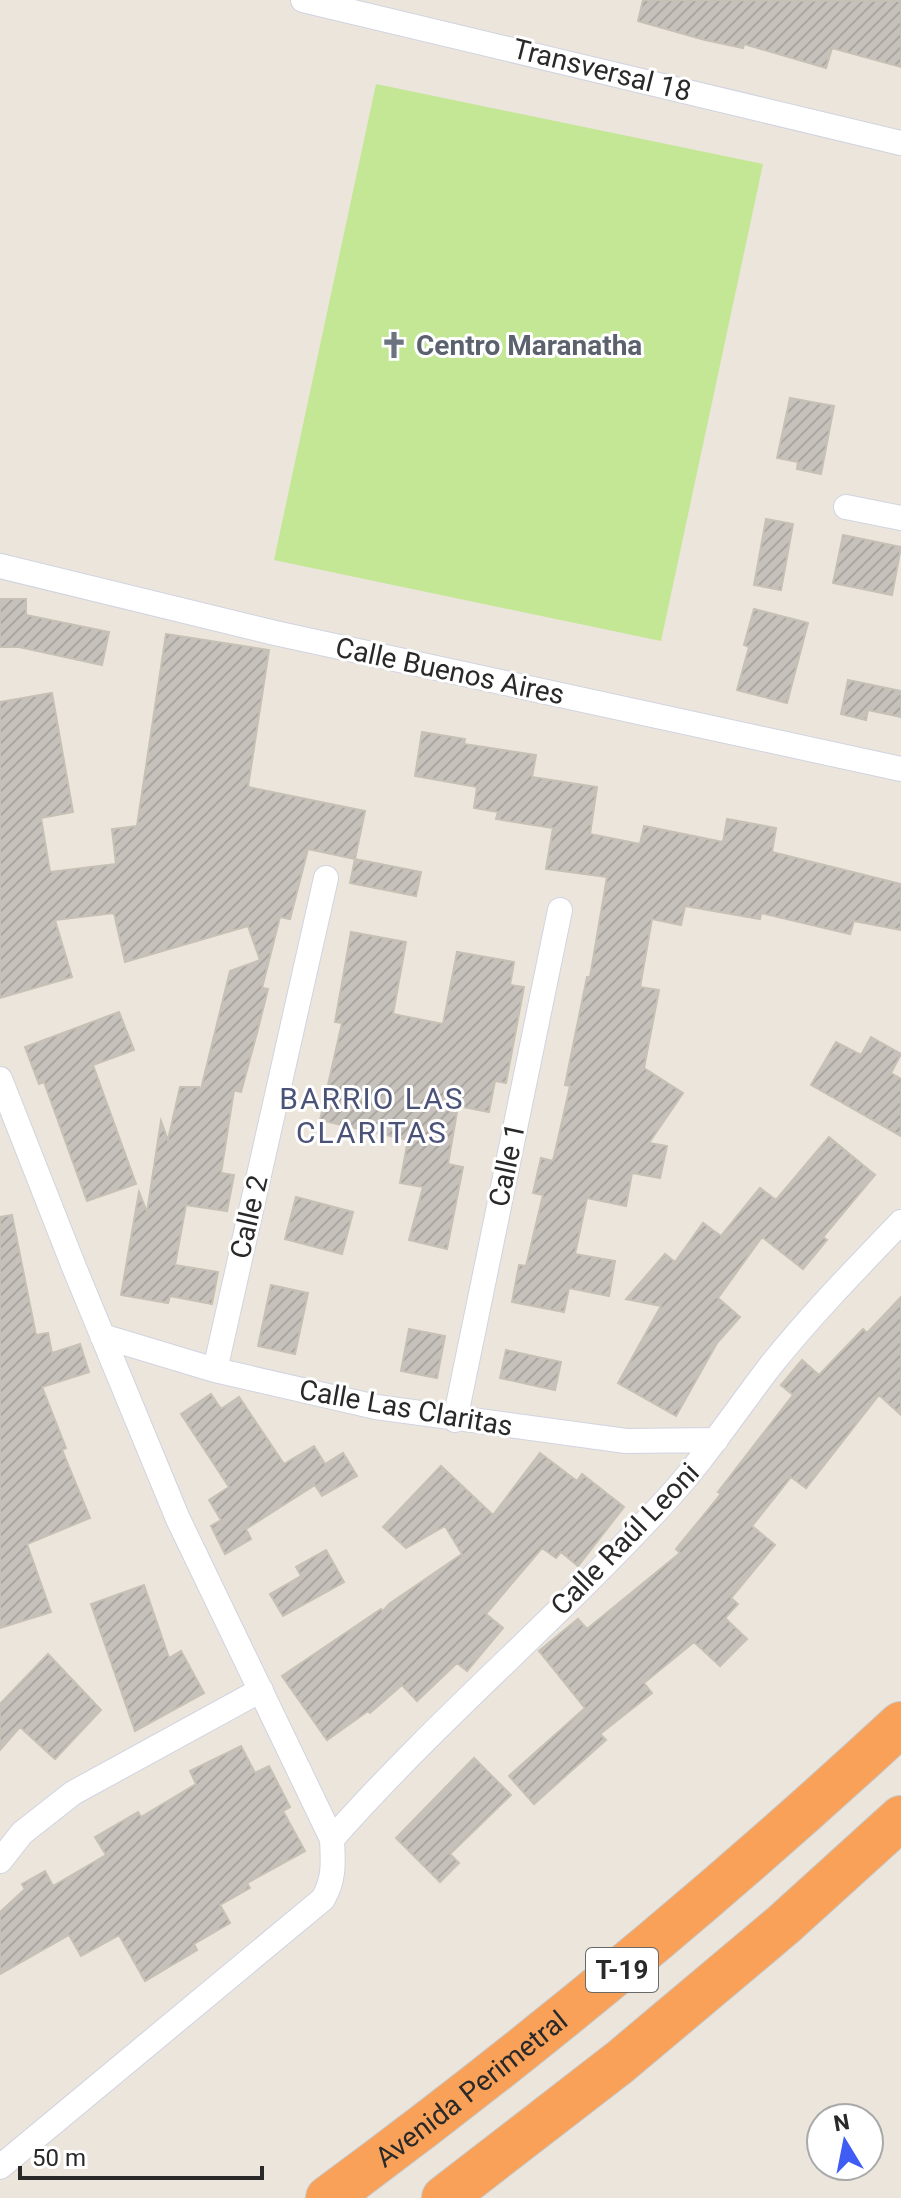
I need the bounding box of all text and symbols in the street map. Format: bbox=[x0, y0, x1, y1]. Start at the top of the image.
street label: Transversal 18 bbox=[510, 32, 694, 108]
place label: Centro Maranatha bbox=[416, 329, 642, 362]
church icon: Centro Maranatha bbox=[379, 330, 409, 360]
street label: Calle Buenos Aires bbox=[333, 631, 567, 711]
district label: BARRIO LAS CLARITAS bbox=[279, 1081, 465, 1150]
street label: Calle 1 bbox=[482, 1120, 532, 1210]
street label: Calle 2 bbox=[223, 1172, 275, 1262]
street label: Calle Las Claritas bbox=[297, 1373, 515, 1443]
street label: Calle Raúl Leoni bbox=[544, 1456, 706, 1622]
road number: T-19 bbox=[586, 1948, 658, 1992]
street label: Avenida Perimetral bbox=[369, 2004, 574, 2174]
north arrow bbox=[805, 2102, 885, 2182]
text: N bbox=[832, 2109, 851, 2136]
scale bar bbox=[20, 2130, 262, 2180]
text: 50 m bbox=[32, 2144, 86, 2172]

